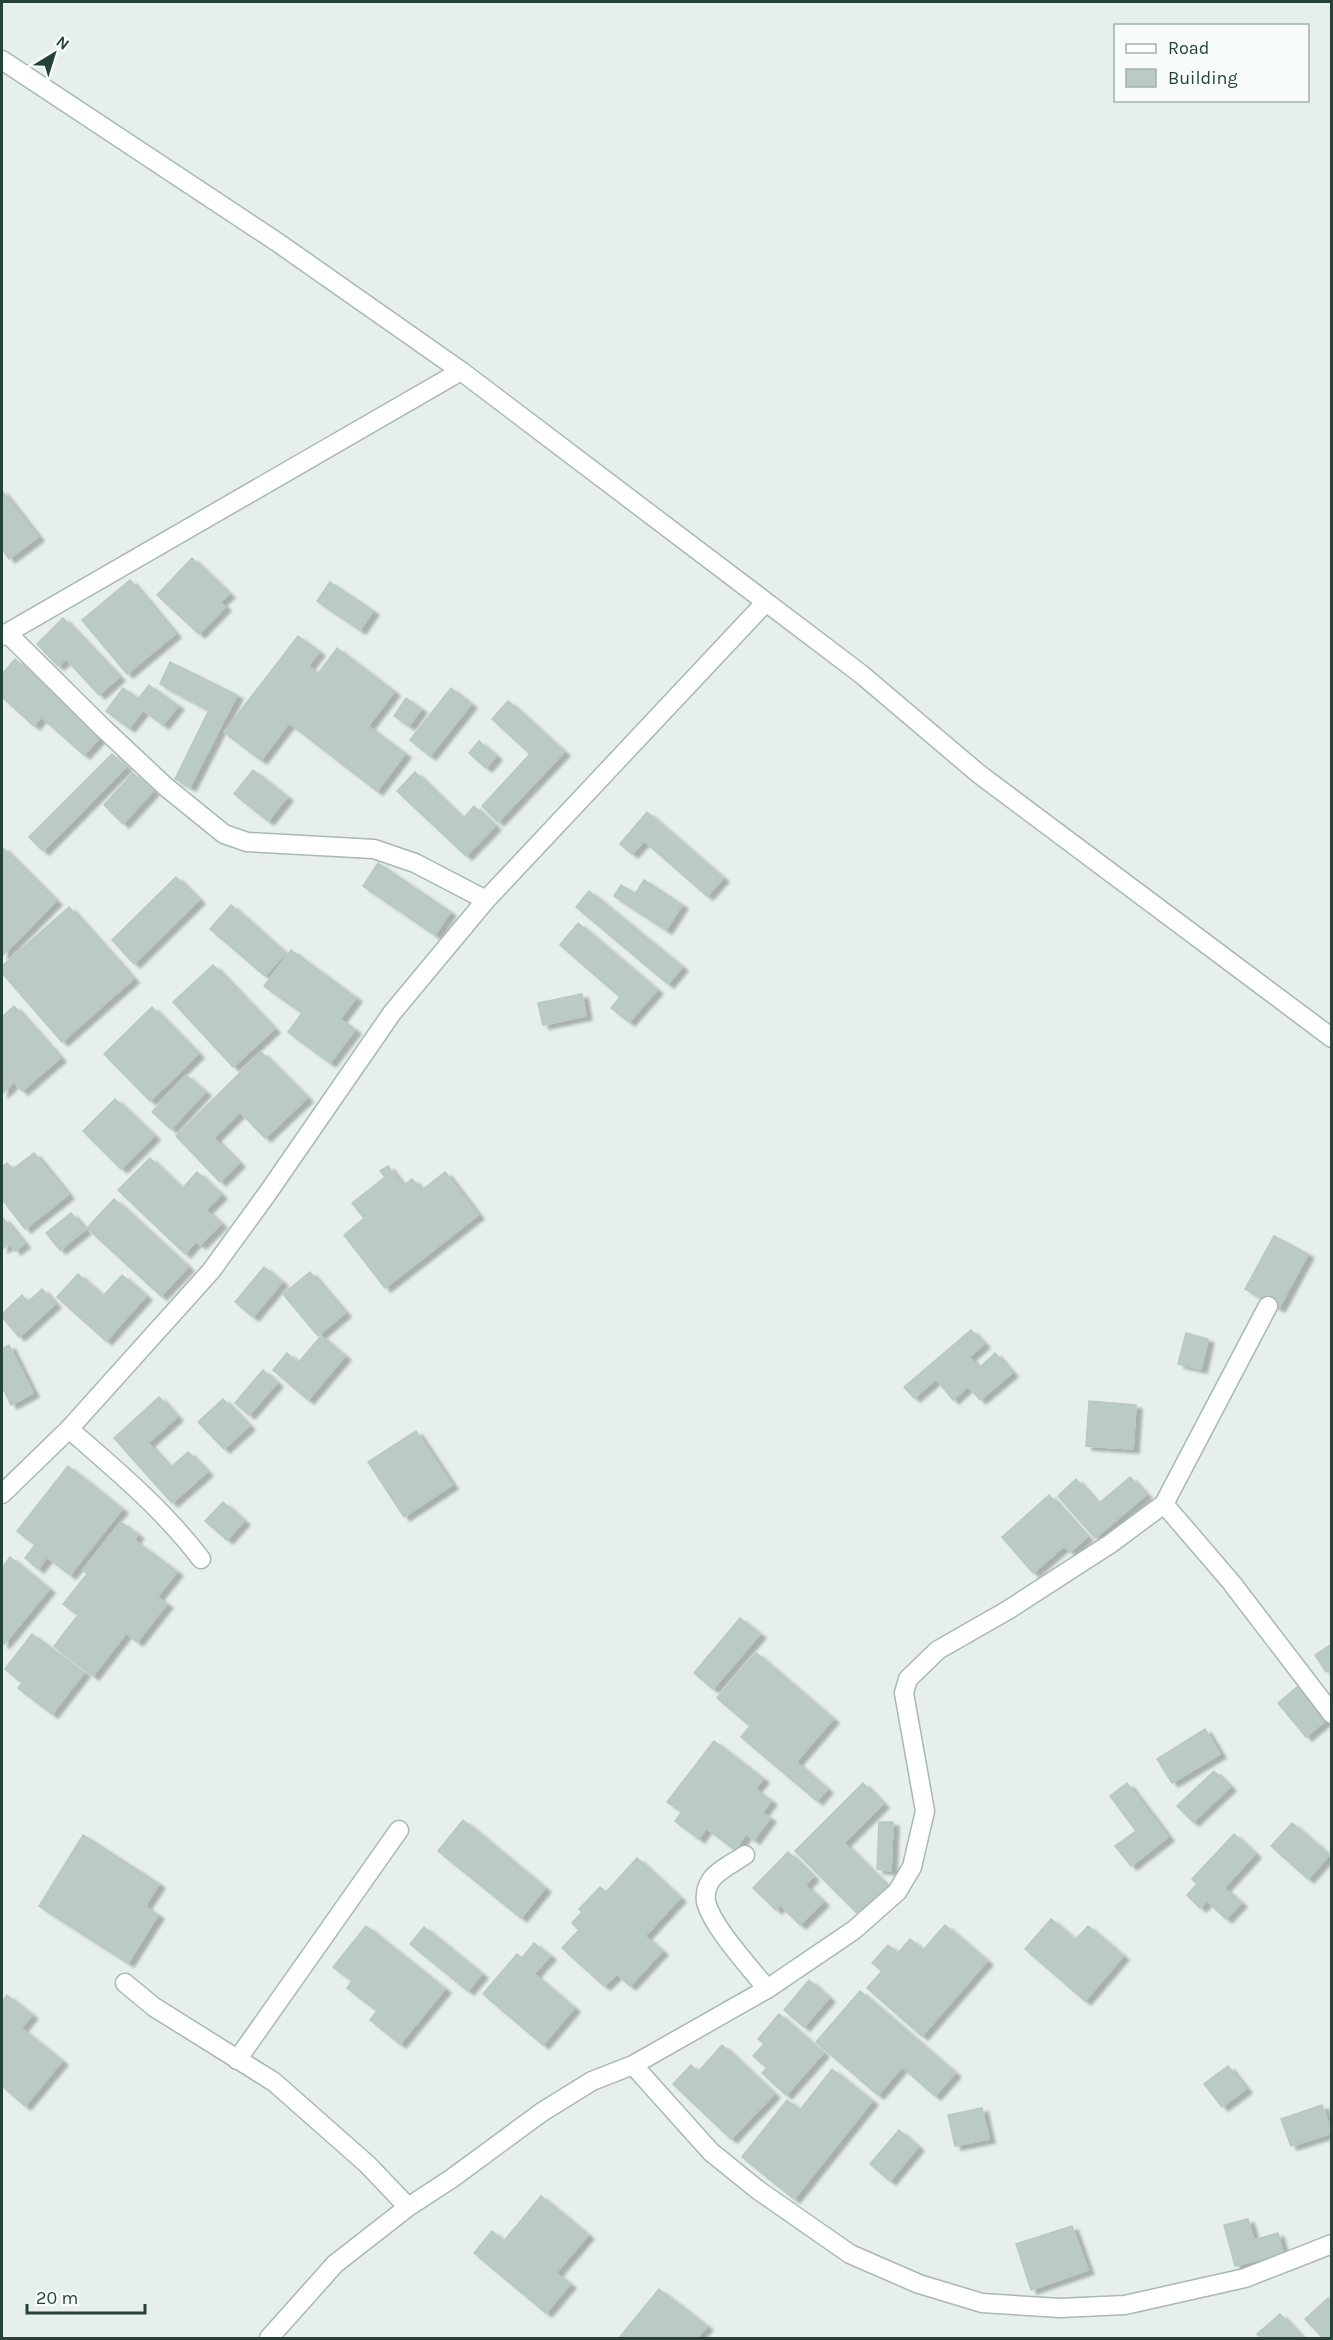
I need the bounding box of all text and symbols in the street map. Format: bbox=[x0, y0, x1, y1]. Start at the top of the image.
north arrow bbox=[24, 24, 84, 84]
legend bbox=[1114, 24, 1309, 102]
text: N bbox=[53, 32, 73, 54]
text: Road bbox=[1168, 37, 1209, 59]
text: Building bbox=[1168, 67, 1238, 89]
scale bar bbox=[27, 2277, 146, 2315]
text: 20 m bbox=[36, 2287, 78, 2309]

